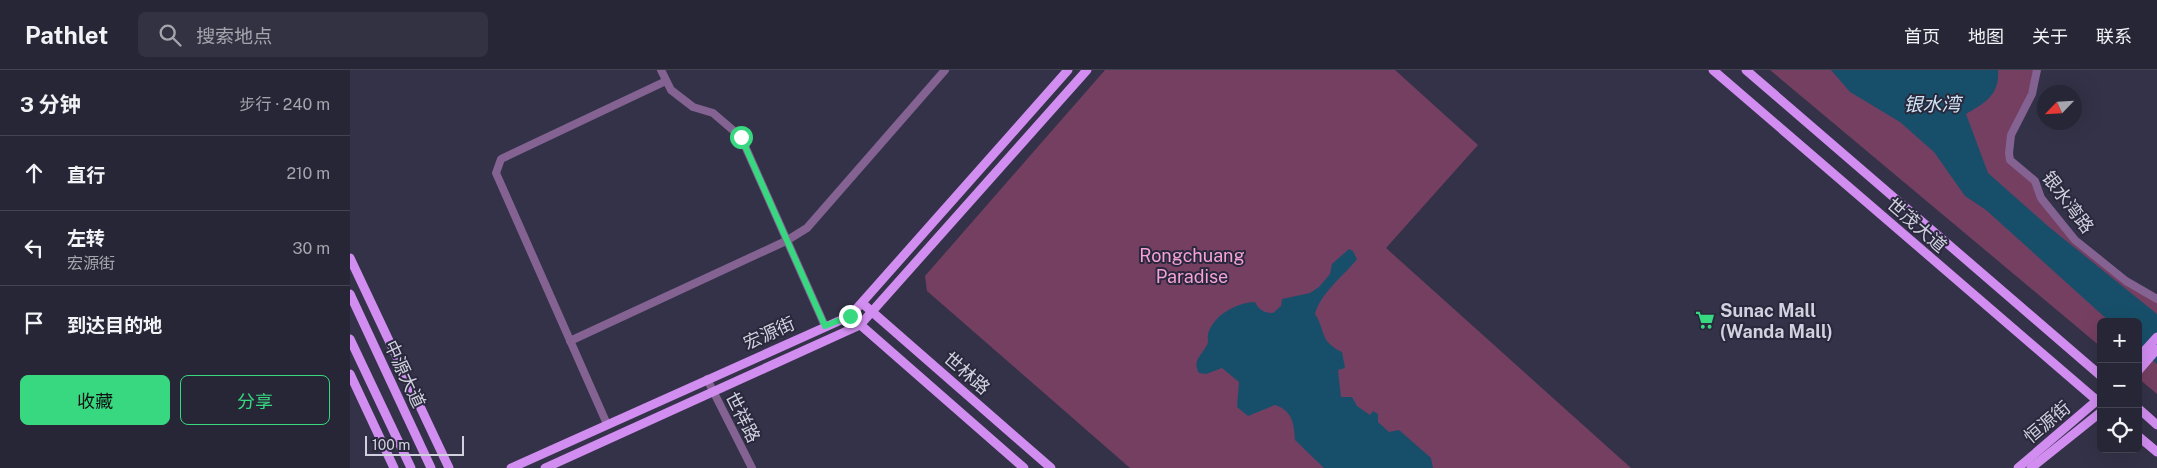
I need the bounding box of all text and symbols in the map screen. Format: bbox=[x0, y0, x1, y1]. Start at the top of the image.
search box bbox=[138, 12, 488, 57]
text: Pathlet bbox=[25, 21, 108, 49]
icon: search bbox=[156, 21, 184, 49]
text: 搜索地点 bbox=[196, 25, 272, 47]
text: 首页 bbox=[1904, 26, 1940, 47]
text: 地图 bbox=[1968, 26, 2004, 47]
text: 关于 bbox=[2032, 26, 2068, 47]
text: 联系 bbox=[2096, 26, 2132, 47]
north arrow bbox=[2037, 85, 2082, 130]
text: 3 分钟 bbox=[20, 92, 81, 117]
water label: 银水湾 bbox=[1903, 93, 1963, 115]
text: 步行 · 240 m bbox=[240, 95, 330, 114]
route start bbox=[730, 126, 753, 149]
icon: ahead bbox=[20, 159, 48, 187]
text: 直行 bbox=[67, 164, 105, 186]
text: 210 m bbox=[286, 164, 330, 183]
street label: 银水湾路 bbox=[2038, 167, 2098, 237]
street label: 世茂大道 bbox=[1883, 193, 1951, 257]
text: 左转 bbox=[67, 227, 105, 249]
icon: left bbox=[20, 234, 48, 262]
text: 30 m bbox=[293, 239, 330, 258]
park label: Rongchuang Paradise bbox=[1139, 245, 1245, 287]
text: 宏源街 bbox=[67, 254, 115, 273]
place label: Sunac Mall (Wanda Mall) bbox=[1720, 300, 1833, 342]
route end bbox=[839, 305, 862, 328]
icon: arrive bbox=[20, 309, 48, 337]
supermarket icon: Sunac Mall (Wanda Mall) bbox=[1694, 309, 1716, 331]
street label: 宏源街 bbox=[740, 312, 798, 354]
text: 到达目的地 bbox=[67, 314, 162, 336]
map controls bbox=[2097, 318, 2142, 453]
button: + bbox=[2097, 318, 2142, 363]
street label: 中源大道 bbox=[380, 337, 430, 411]
street label: 世林路 bbox=[940, 347, 994, 399]
button: − bbox=[2097, 363, 2142, 408]
button: 收藏 bbox=[20, 375, 170, 425]
button: 分享 bbox=[180, 375, 330, 425]
street label: 世祥路 bbox=[721, 388, 765, 446]
street label: 恒源街 bbox=[2020, 397, 2074, 447]
button: locate bbox=[2097, 408, 2142, 453]
scale bar bbox=[365, 433, 464, 456]
text: 100 m bbox=[372, 437, 410, 453]

